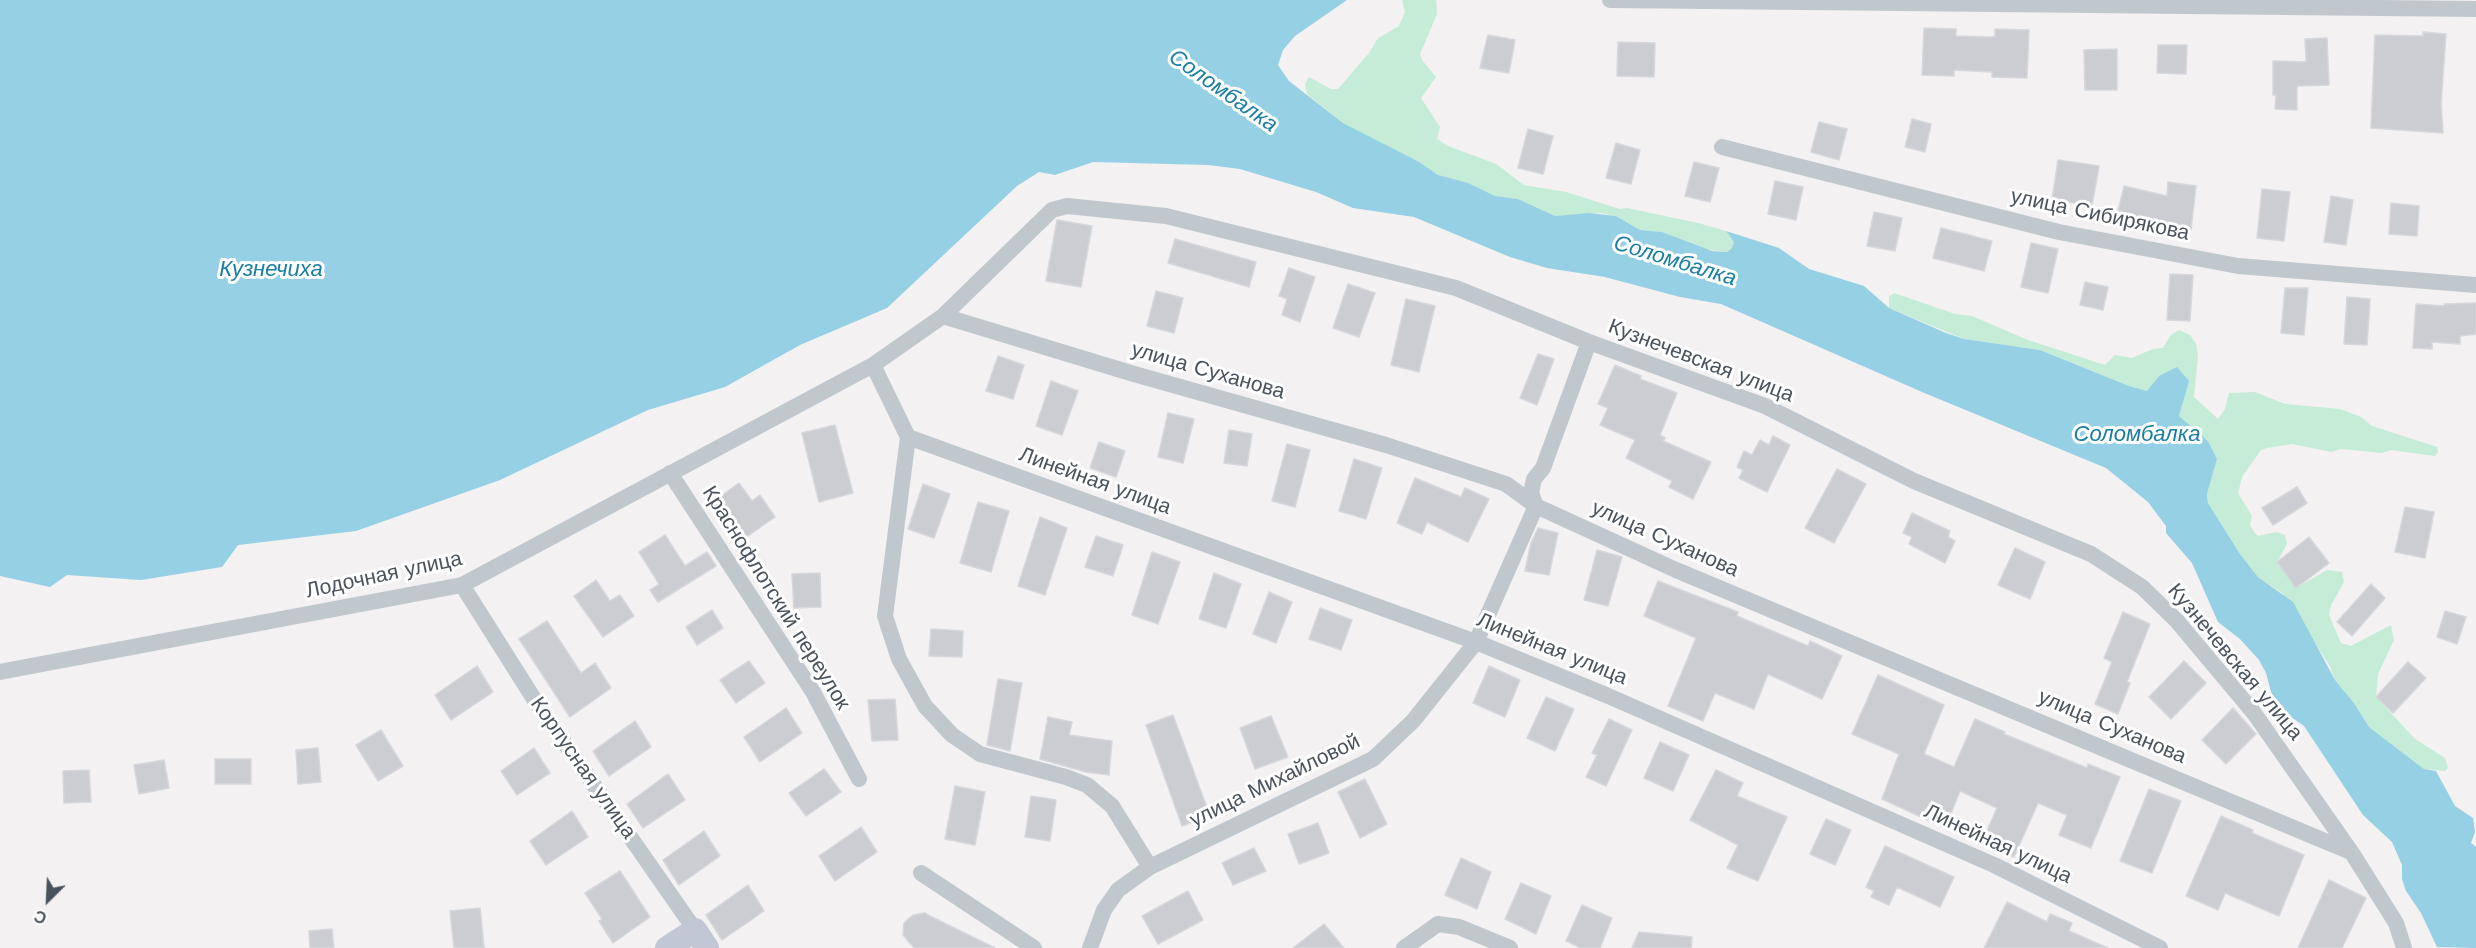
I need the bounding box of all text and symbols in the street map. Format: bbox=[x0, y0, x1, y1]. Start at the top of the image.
water label: Соломбалка bbox=[1164, 44, 1282, 138]
street label: улица Сибирякова bbox=[2008, 184, 2192, 246]
water label: Соломбалка bbox=[1611, 230, 1739, 292]
water label: Кузнечиха bbox=[219, 257, 323, 283]
street label: Кузнечевская улица bbox=[1605, 314, 1797, 408]
street label: улица Суханова bbox=[1128, 337, 1288, 405]
water label: Соломбалка bbox=[2074, 422, 2200, 448]
street label: Линейная улица bbox=[1015, 442, 1175, 520]
street label: Краснофлотский переулок bbox=[697, 481, 855, 715]
street label: улица Суханова bbox=[1588, 495, 1742, 583]
street label: Лодочная улица bbox=[304, 546, 464, 604]
street label: Кузнечевская улица bbox=[2162, 579, 2308, 745]
street label: Линейная улица bbox=[1473, 607, 1631, 691]
street label: улица Суханова bbox=[2034, 684, 2190, 770]
street label: Корпусная улица bbox=[525, 692, 641, 844]
street label: улица Михайловой bbox=[1186, 729, 1364, 833]
street label: Линейная улица bbox=[1920, 799, 2076, 889]
north arrow bbox=[18, 870, 78, 930]
text: С bbox=[31, 906, 50, 928]

